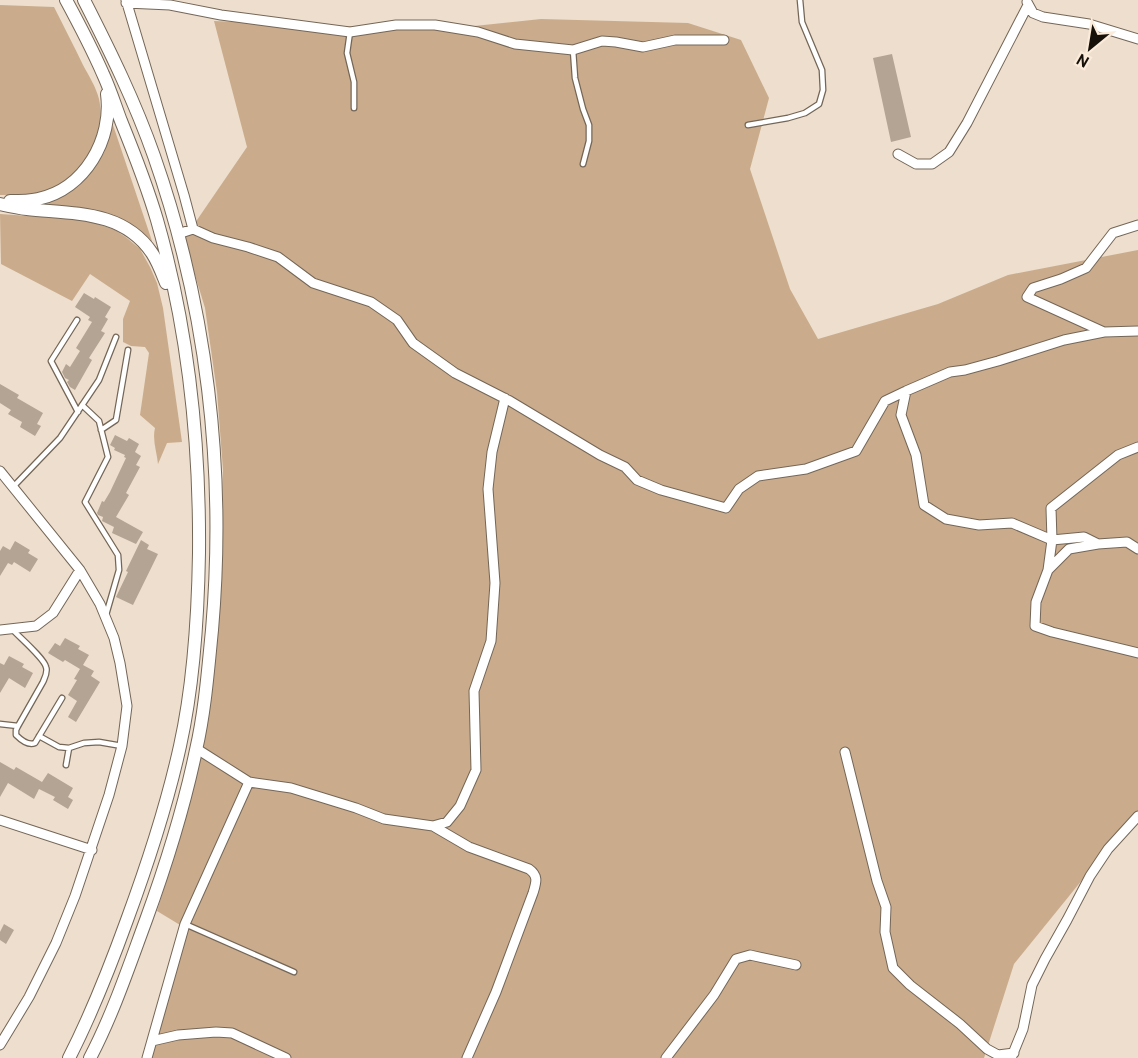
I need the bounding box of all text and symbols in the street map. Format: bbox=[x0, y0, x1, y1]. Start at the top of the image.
north arrow bbox=[1060, 18, 1120, 78]
text: N bbox=[1074, 48, 1093, 71]

